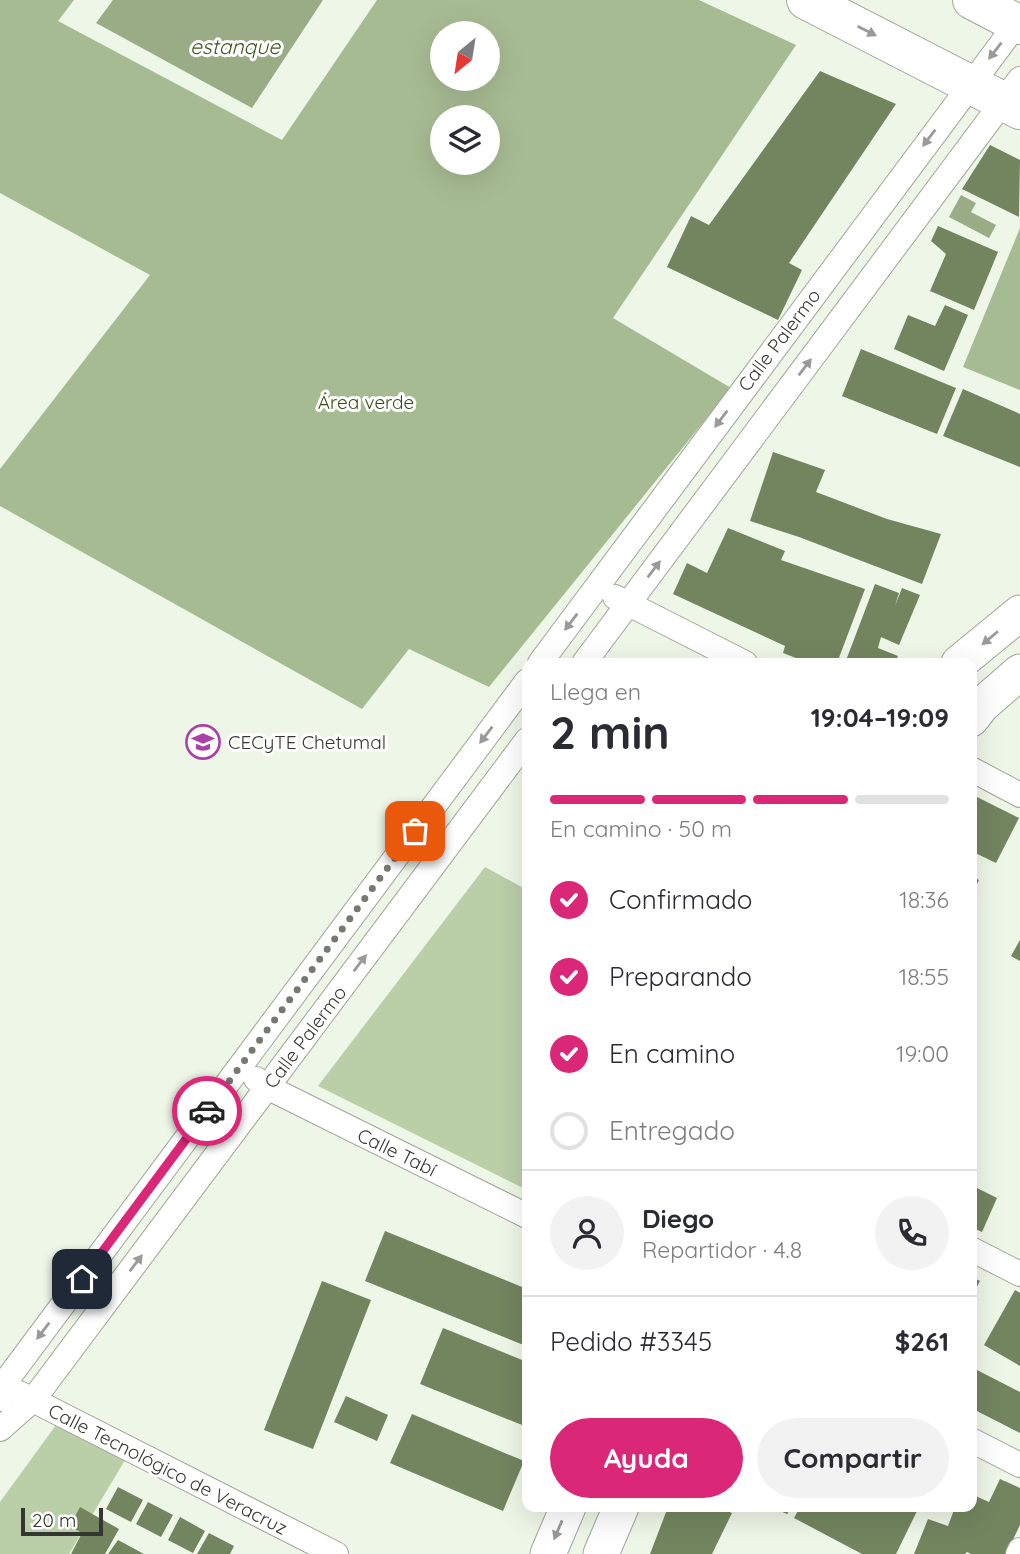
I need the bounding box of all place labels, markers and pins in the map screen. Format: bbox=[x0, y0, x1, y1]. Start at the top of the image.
school or university icon: CECyTE Chetumal bbox=[184, 723, 222, 761]
place label: CECyTE Chetumal bbox=[228, 730, 386, 754]
pin bbox=[385, 801, 445, 861]
pin bbox=[52, 1249, 112, 1309]

